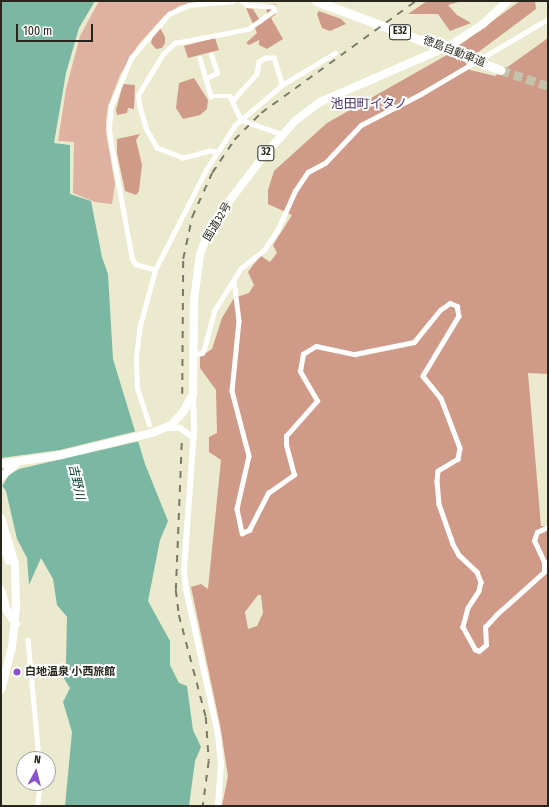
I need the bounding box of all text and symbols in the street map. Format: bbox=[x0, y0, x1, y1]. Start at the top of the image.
scale bar bbox=[18, 16, 95, 42]
text: 100 m bbox=[23, 24, 52, 38]
road number: E32 bbox=[388, 24, 412, 40]
street label: 徳島自動車道 bbox=[421, 34, 487, 70]
district label: 池田町イタノ bbox=[330, 96, 408, 112]
road number: 32 bbox=[257, 145, 275, 161]
street label: 国道32号 bbox=[201, 200, 235, 244]
water label: 吉野川 bbox=[65, 463, 87, 501]
place label: 白地温泉 小西旅館 bbox=[25, 665, 115, 679]
marker: 白地温泉 小西旅館 bbox=[12, 667, 22, 677]
north arrow bbox=[16, 751, 56, 791]
text: N bbox=[33, 753, 41, 766]

